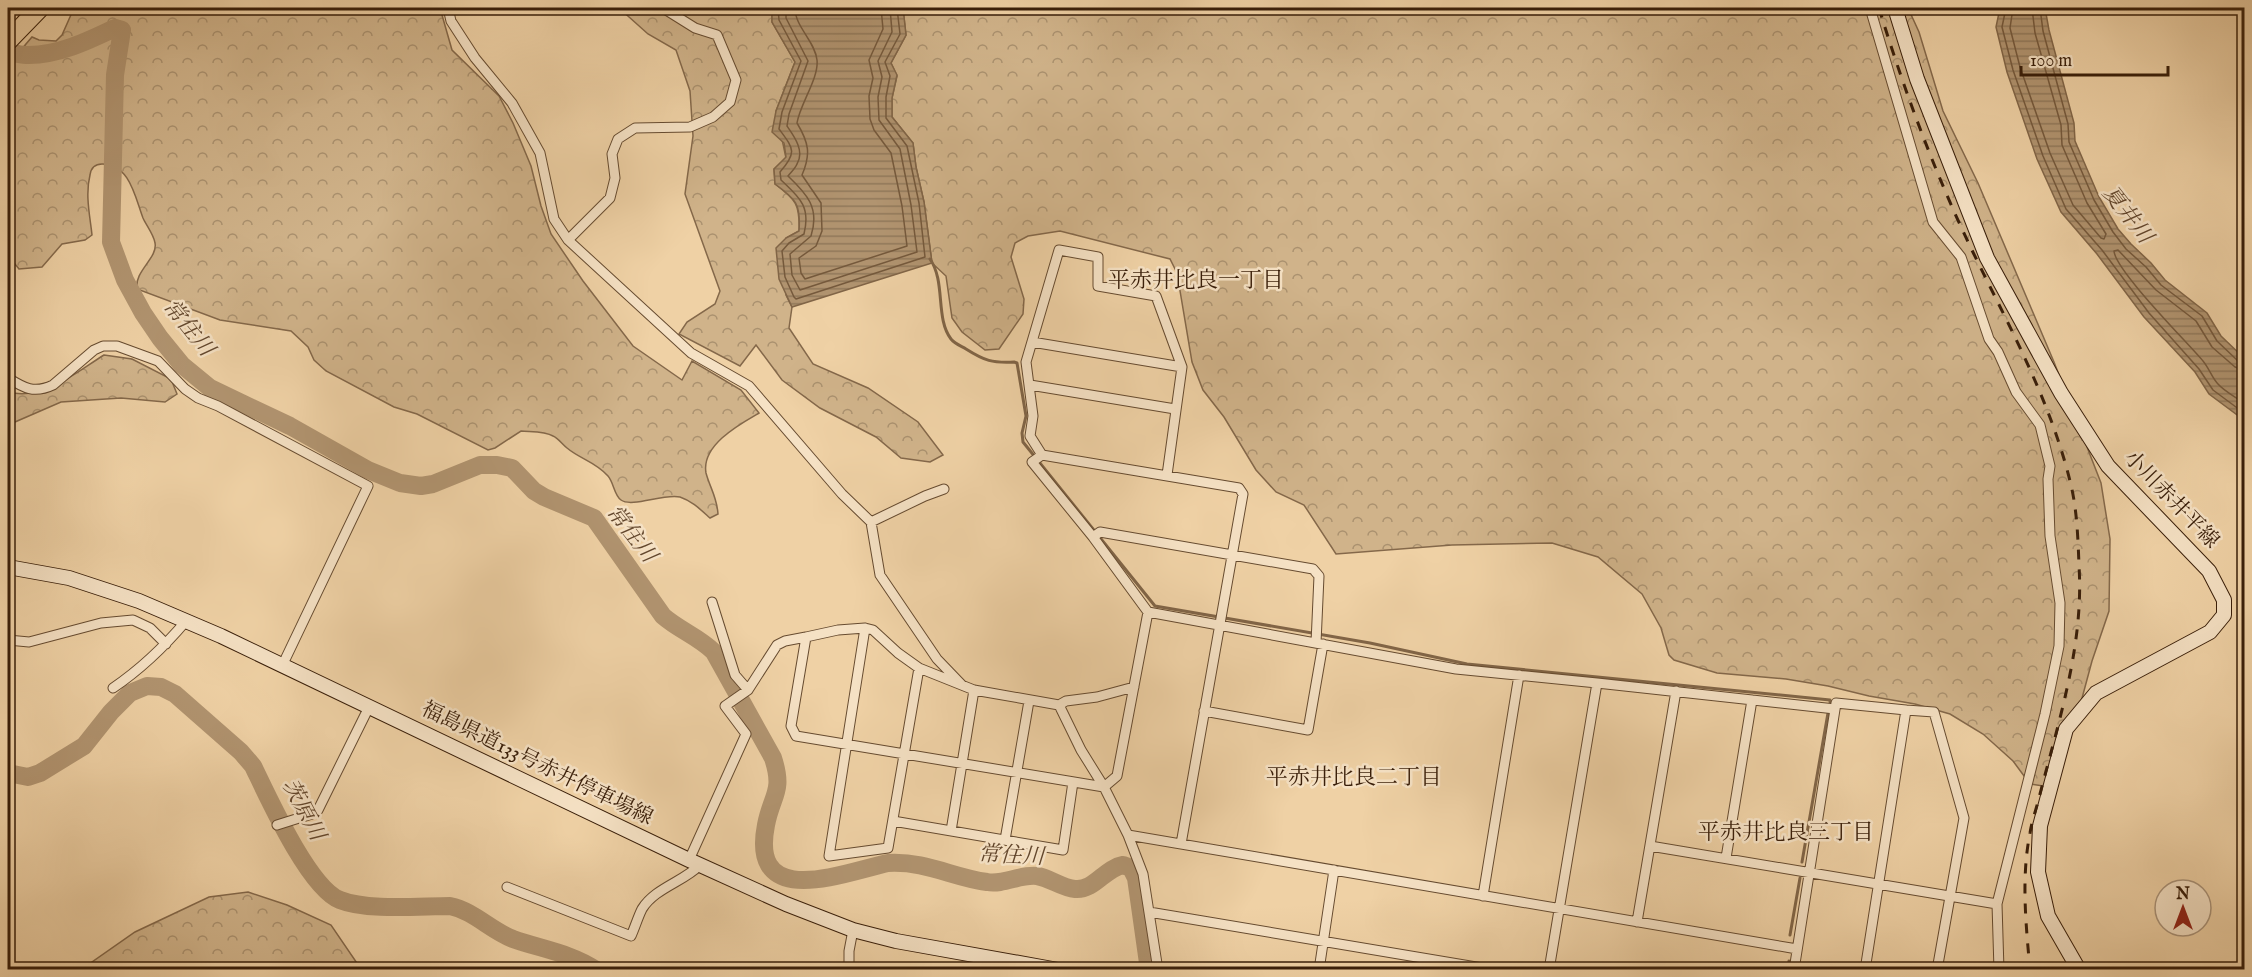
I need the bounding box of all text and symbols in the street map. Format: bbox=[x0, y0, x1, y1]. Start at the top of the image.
scale bar bbox=[2021, 39, 2168, 77]
text: 100 m bbox=[2030, 50, 2072, 73]
water label: 夏井川 bbox=[2096, 180, 2160, 251]
district label: 平赤井比良一丁目 bbox=[1108, 267, 1284, 295]
water label: 常住川 bbox=[156, 294, 221, 364]
street label: 小川赤井平線 bbox=[2118, 445, 2224, 555]
water label: 常住川 bbox=[600, 499, 664, 570]
street label: 福島県道133号赤井停車場線 bbox=[417, 696, 657, 832]
district label: 平赤井比良二丁目 bbox=[1266, 764, 1442, 792]
water label: 茨原川 bbox=[275, 774, 332, 847]
district label: 平赤井比良三丁目 bbox=[1698, 819, 1874, 847]
water label: 常住川 bbox=[977, 840, 1047, 872]
north arrow bbox=[2153, 878, 2213, 938]
text: N bbox=[2175, 885, 2190, 905]

